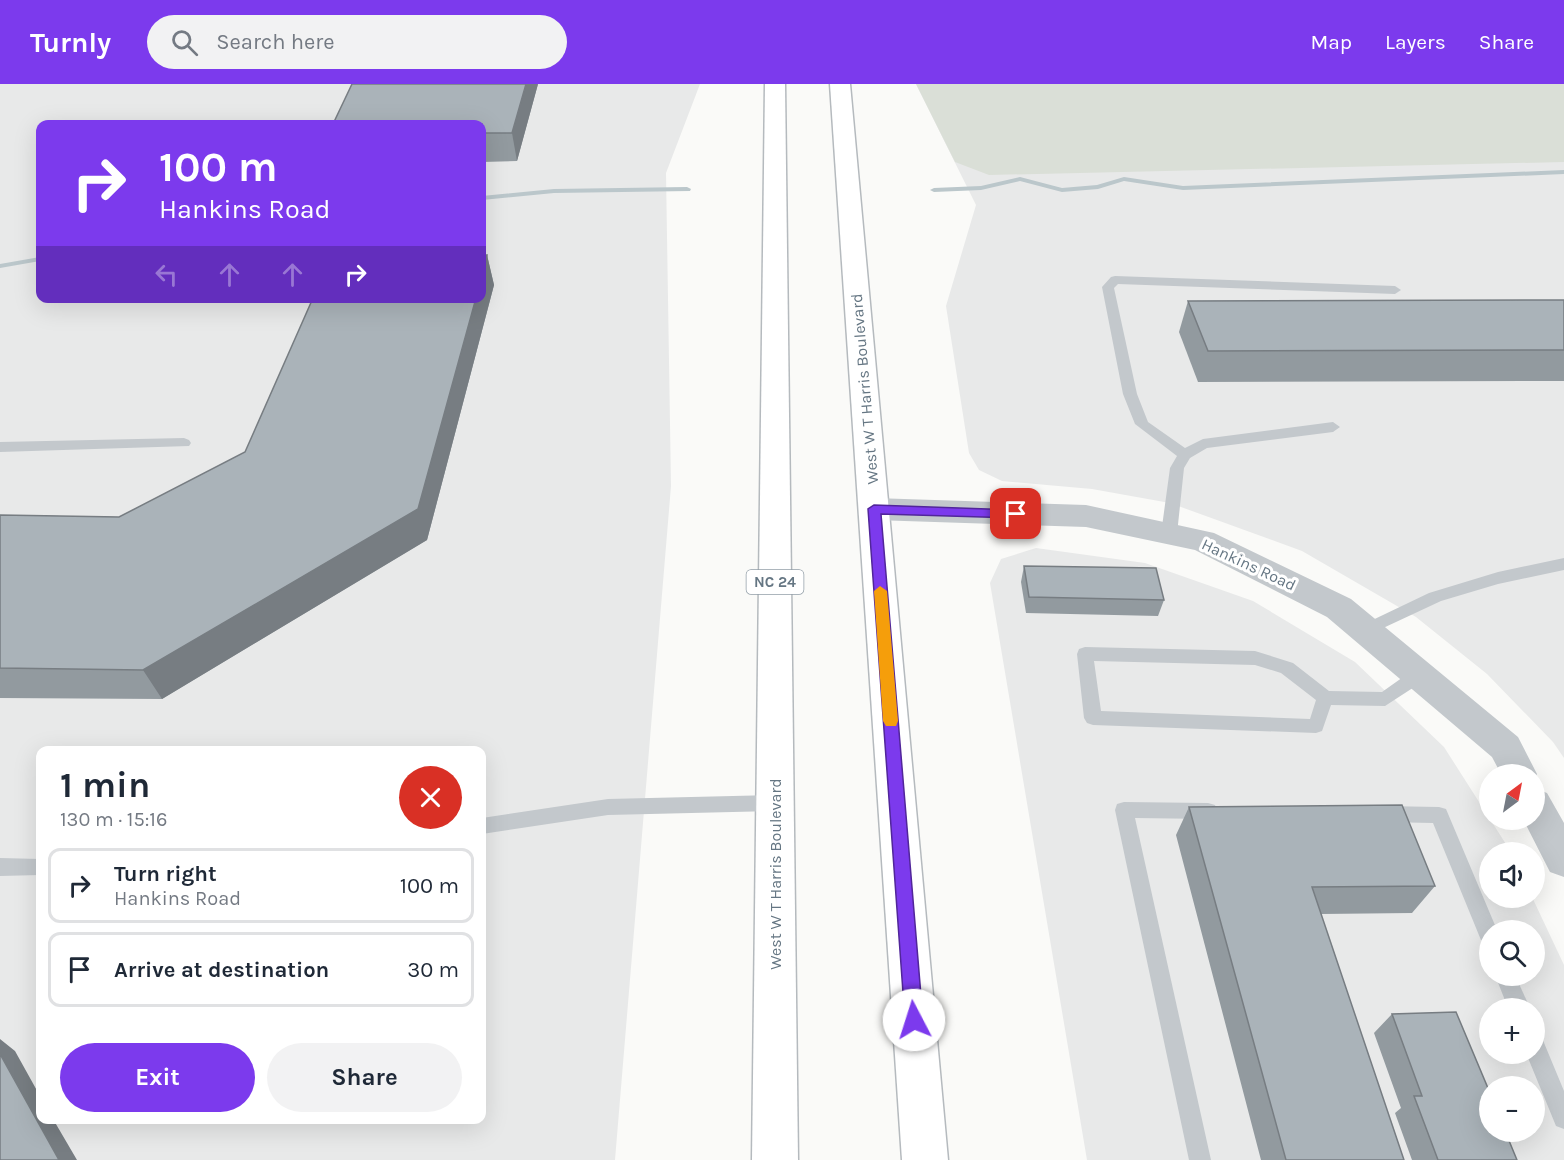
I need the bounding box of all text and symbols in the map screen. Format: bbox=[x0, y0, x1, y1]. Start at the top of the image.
search box bbox=[147, 15, 567, 69]
text: Turnly bbox=[30, 26, 111, 59]
icon: search bbox=[168, 26, 201, 59]
text: Search here bbox=[216, 29, 335, 55]
text: Map bbox=[1310, 30, 1352, 54]
text: Layers bbox=[1385, 30, 1446, 54]
text: Share bbox=[1479, 30, 1534, 54]
text: 100 m bbox=[159, 142, 278, 192]
icon: right bbox=[60, 144, 138, 222]
text: Hankins Road bbox=[159, 193, 331, 225]
icon: left bbox=[150, 258, 183, 291]
icon: ahead bbox=[213, 258, 246, 291]
icon: ahead bbox=[276, 258, 309, 291]
icon: right bbox=[339, 258, 372, 291]
street label: West W T Harris Boulevard bbox=[847, 293, 882, 485]
pin bbox=[990, 488, 1041, 539]
icon: arrive bbox=[999, 497, 1032, 530]
street label: Hankins Road bbox=[1199, 534, 1299, 595]
road number: NC 24 bbox=[746, 570, 804, 594]
text: 1 min bbox=[60, 764, 150, 806]
north arrow bbox=[1479, 764, 1545, 830]
map controls bbox=[1479, 764, 1545, 1142]
button: close bbox=[399, 766, 462, 829]
street label: West W T Harris Boulevard bbox=[766, 778, 785, 970]
text: 130 m · 15:16 bbox=[60, 808, 167, 831]
button: sound bbox=[1479, 842, 1545, 908]
text: Turn right bbox=[114, 861, 217, 887]
icon: right bbox=[63, 869, 96, 902]
text: 100 m bbox=[400, 873, 459, 899]
text: Hankins Road bbox=[114, 887, 241, 910]
button: search bbox=[1479, 920, 1545, 986]
icon: arrive bbox=[63, 953, 96, 986]
text: Arrive at destination bbox=[114, 957, 329, 983]
text: 30 m bbox=[407, 957, 459, 983]
position arrow bbox=[882, 988, 946, 1052]
button: + bbox=[1479, 998, 1545, 1064]
button: Exit bbox=[60, 1043, 255, 1112]
button: Share bbox=[267, 1043, 462, 1112]
button: − bbox=[1479, 1076, 1545, 1142]

